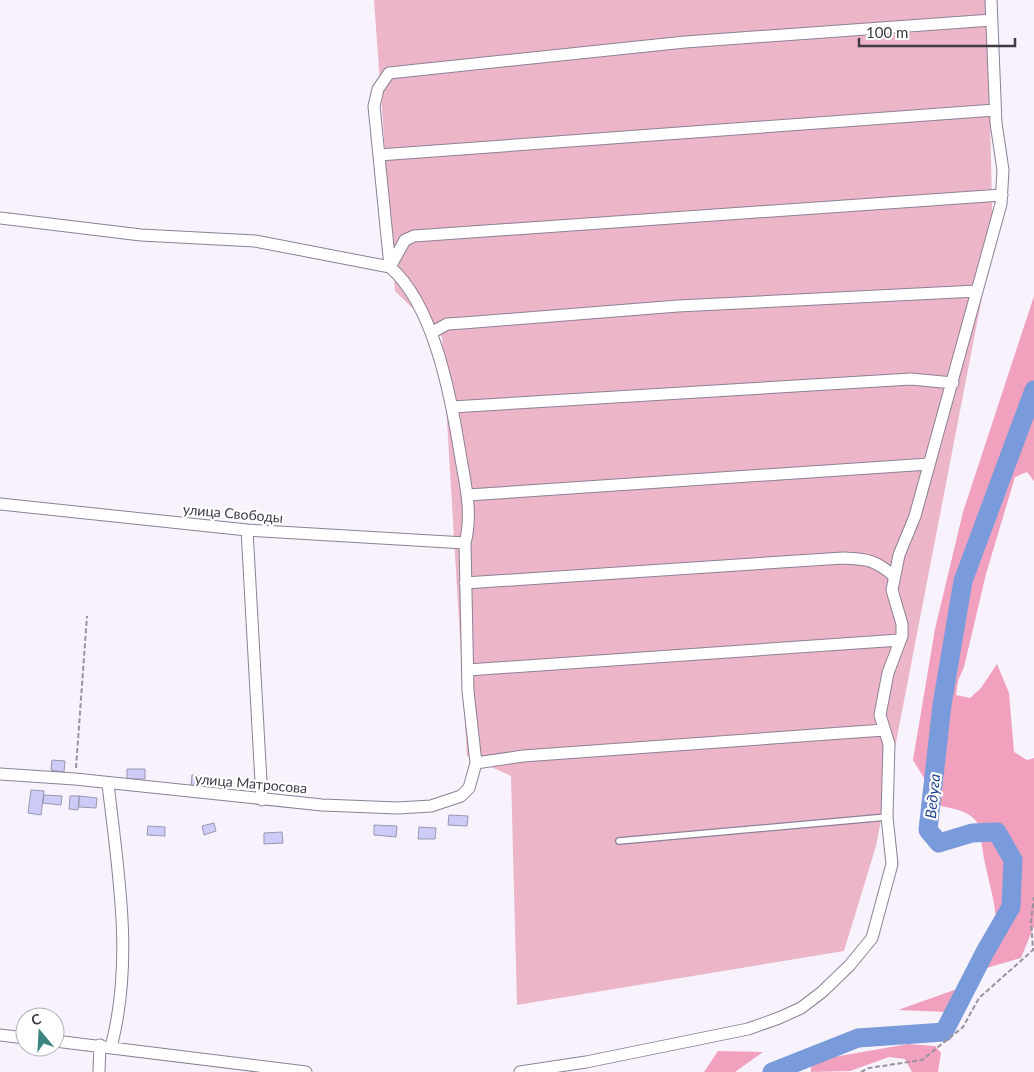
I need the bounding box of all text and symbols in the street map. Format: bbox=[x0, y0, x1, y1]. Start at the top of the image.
scale bar bbox=[859, 15, 1015, 47]
text: 100 m bbox=[866, 23, 908, 41]
street label: улица Свободы bbox=[182, 500, 284, 526]
street label: улица Матросова bbox=[194, 770, 308, 796]
water label: Ведуга bbox=[921, 772, 943, 819]
north arrow bbox=[15, 1007, 65, 1057]
text: С bbox=[29, 1009, 44, 1029]

